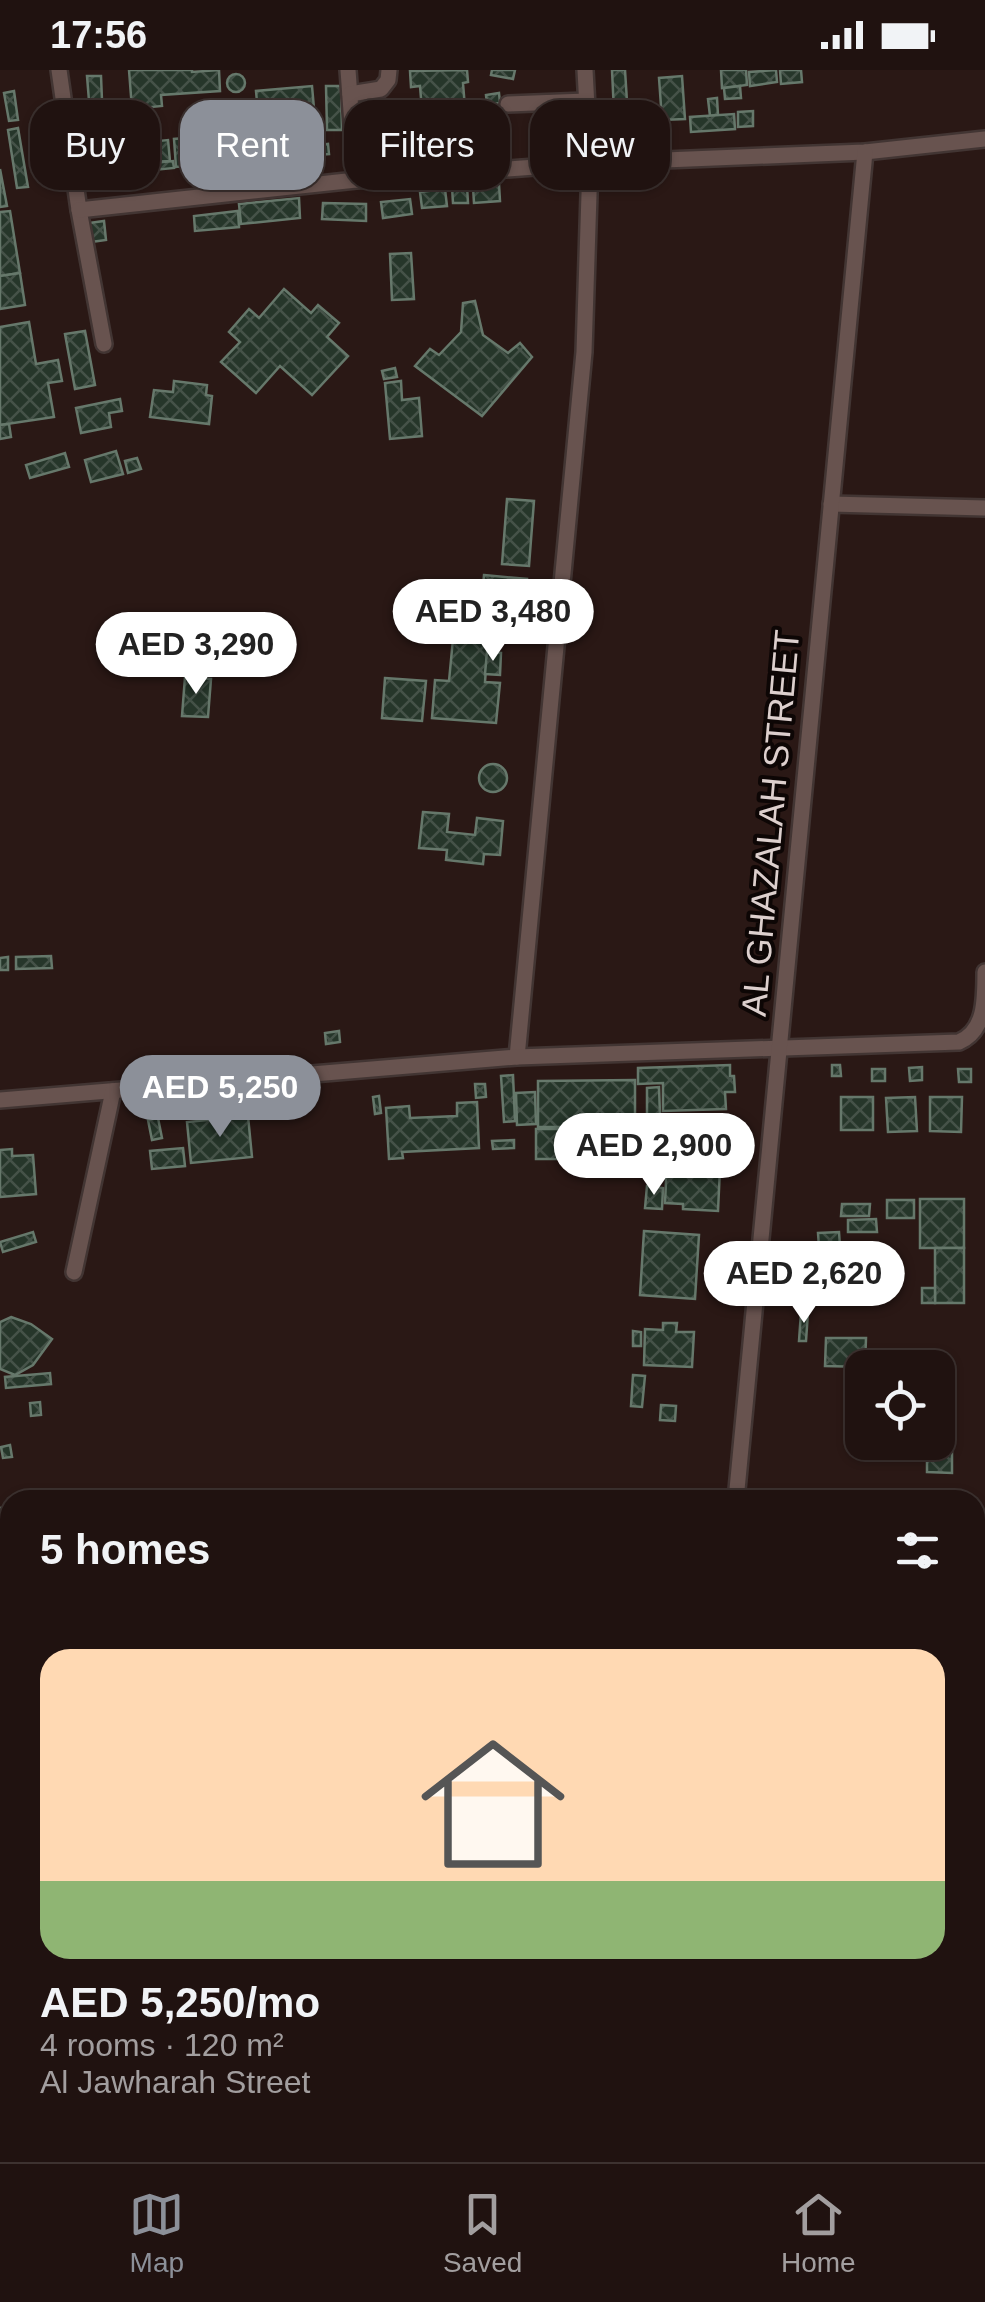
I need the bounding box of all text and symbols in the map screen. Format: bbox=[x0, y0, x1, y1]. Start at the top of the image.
text: 17:56 bbox=[50, 14, 147, 56]
chip: Buy bbox=[30, 100, 160, 190]
chip: Rent bbox=[180, 100, 324, 190]
chip: Filters bbox=[344, 100, 510, 190]
chip: New bbox=[530, 100, 670, 190]
pin: AED 3,480 bbox=[379, 579, 607, 664]
text: AED 3,480 bbox=[415, 593, 571, 629]
pin: AED 3,290 bbox=[82, 612, 310, 697]
text: AED 3,290 bbox=[118, 626, 274, 662]
street label: AL GHAZALAH STREET bbox=[734, 628, 806, 1018]
pin: AED 5,250 bbox=[106, 1055, 334, 1140]
text: AED 5,250 bbox=[142, 1069, 298, 1105]
pin: AED 2,900 bbox=[540, 1113, 768, 1198]
text: AED 2,900 bbox=[576, 1127, 732, 1163]
pin: AED 2,620 bbox=[690, 1241, 918, 1326]
text: AED 2,620 bbox=[726, 1255, 882, 1291]
map controls bbox=[845, 1350, 955, 1460]
button: locate bbox=[845, 1350, 955, 1460]
icon: filters bbox=[890, 1523, 945, 1578]
text: 5 homes bbox=[40, 1526, 210, 1573]
icon: home bbox=[403, 1714, 583, 1894]
text: AED 5,250/mo bbox=[40, 1979, 320, 2026]
text: 4 rooms · 120 m² bbox=[40, 2027, 284, 2063]
text: Al Jawharah Street bbox=[40, 2064, 310, 2100]
tab: Map bbox=[129, 2187, 184, 2279]
tab: Saved bbox=[443, 2187, 522, 2279]
tab: Home bbox=[781, 2187, 856, 2279]

